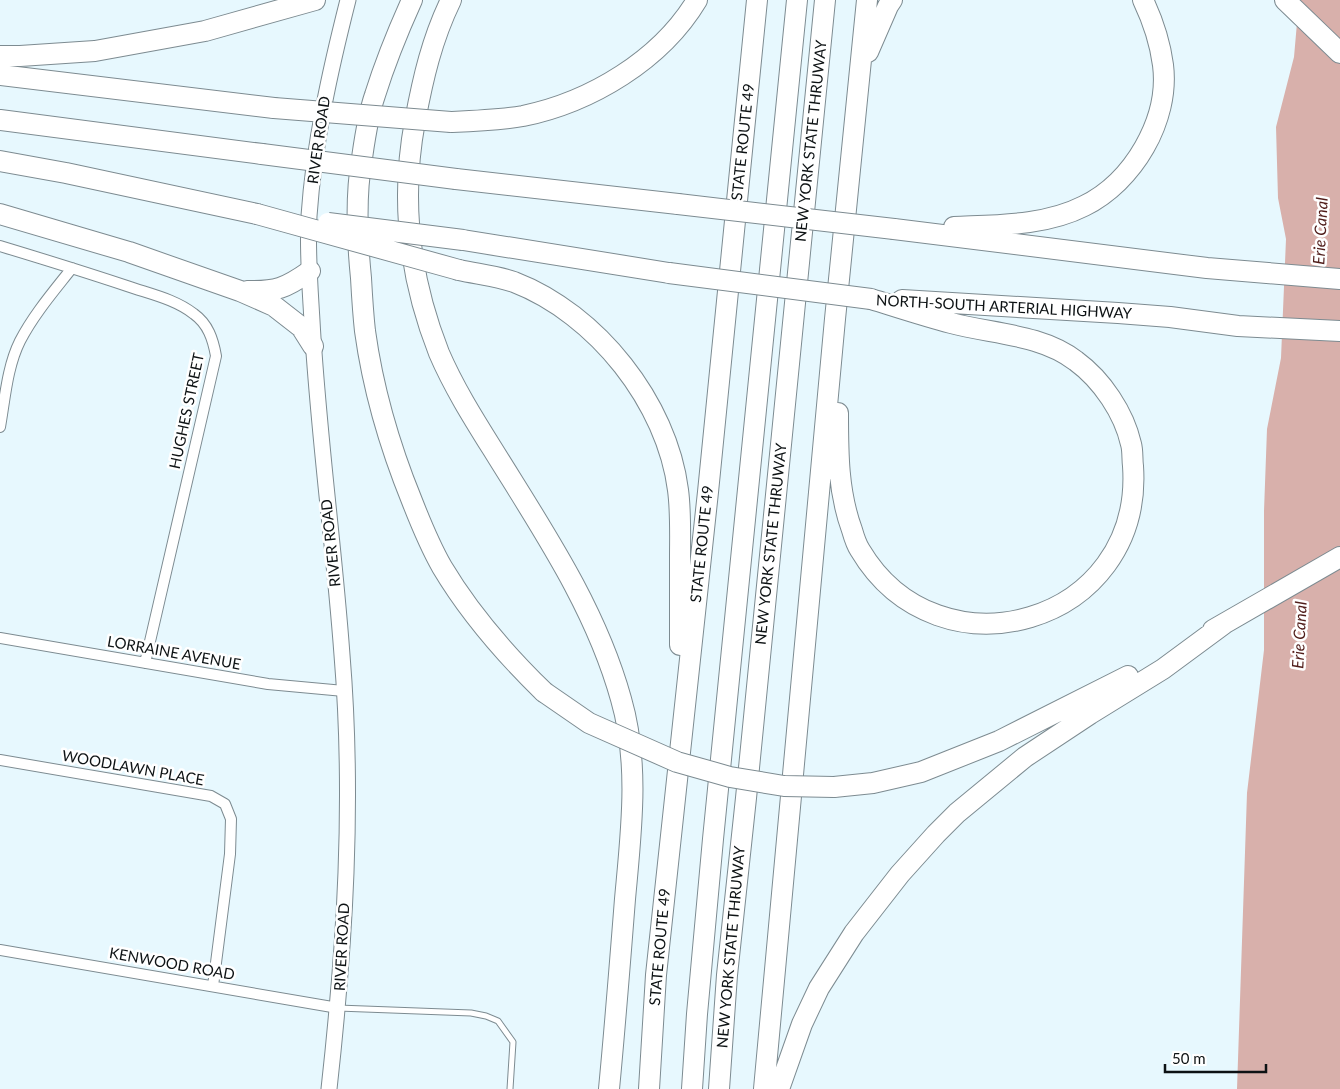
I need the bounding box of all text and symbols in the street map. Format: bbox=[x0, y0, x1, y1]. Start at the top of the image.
street label: NEW YORK STATE THRUWAY bbox=[790, 39, 830, 243]
street label: STATE ROUTE 49 bbox=[727, 83, 757, 201]
street label: RIVER ROAD bbox=[303, 95, 333, 185]
water label: Erie Canal bbox=[1308, 197, 1331, 265]
street label: NORTH-SOUTH ARTERIAL HIGHWAY bbox=[876, 290, 1133, 322]
street label: HUGHES STREET bbox=[165, 351, 207, 470]
street label: NEW YORK STATE THRUWAY bbox=[750, 442, 790, 646]
street label: STATE ROUTE 49 bbox=[686, 485, 716, 603]
street label: RIVER ROAD bbox=[316, 498, 344, 588]
water label: Erie Canal bbox=[1287, 601, 1310, 669]
street label: LORRAINE AVENUE bbox=[106, 631, 242, 673]
street label: WOODLAWN PLACE bbox=[61, 746, 206, 788]
street label: NEW YORK STATE THRUWAY bbox=[712, 845, 748, 1049]
street label: STATE ROUTE 49 bbox=[645, 888, 673, 1006]
street label: RIVER ROAD bbox=[330, 902, 352, 991]
street label: KENWOOD ROAD bbox=[108, 943, 236, 983]
scale bar bbox=[1165, 1042, 1266, 1074]
text: 50 m bbox=[1172, 1049, 1206, 1067]

